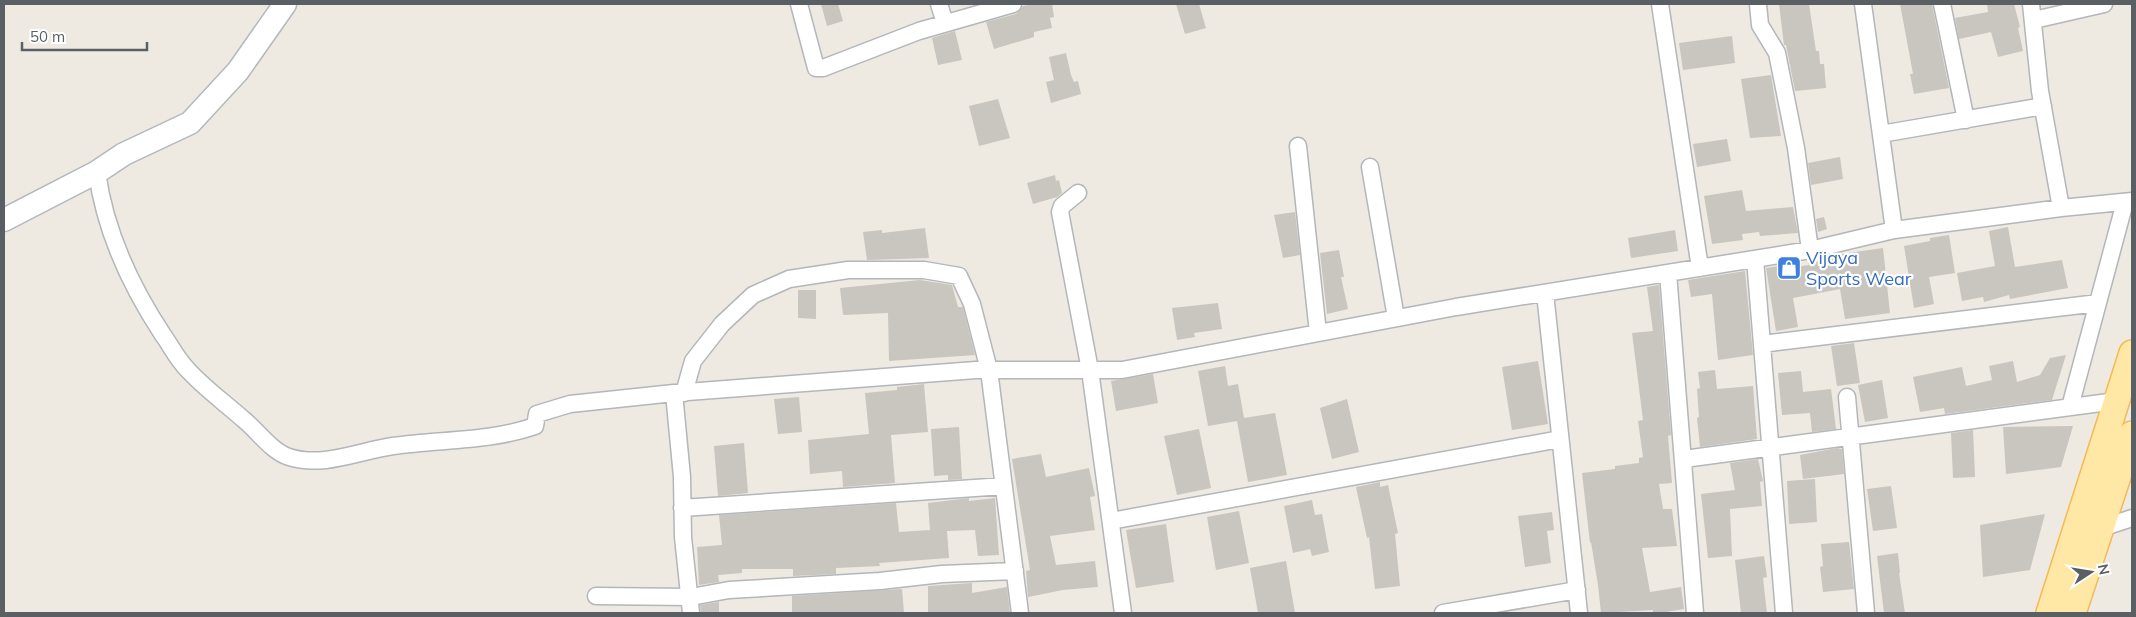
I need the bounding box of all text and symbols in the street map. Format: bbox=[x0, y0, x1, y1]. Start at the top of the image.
scale bar bbox=[22, 20, 148, 52]
text: 50 m bbox=[30, 27, 65, 46]
place label: Vijaya Sports Wear bbox=[1806, 246, 1912, 290]
shop icon: Vijaya Sports Wear bbox=[1776, 255, 1802, 281]
north arrow bbox=[2066, 547, 2116, 597]
text: N bbox=[2094, 562, 2114, 576]

